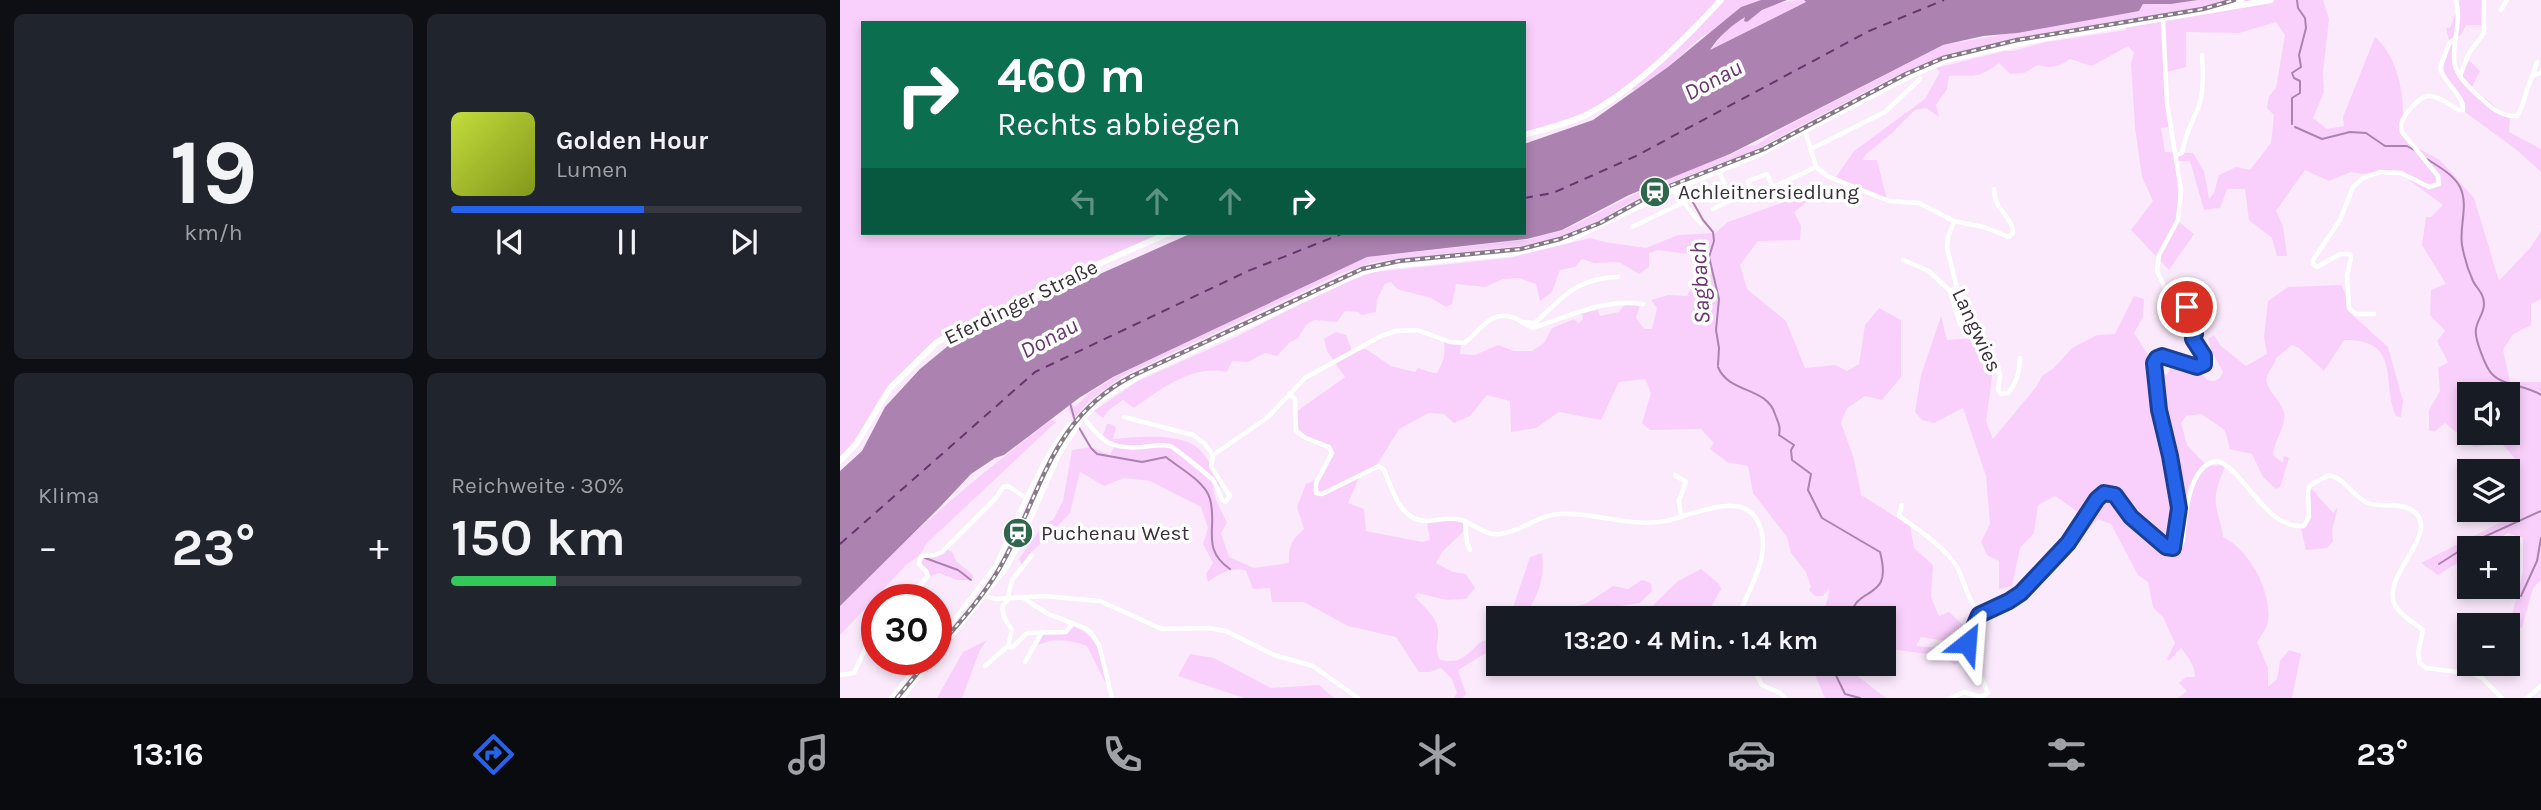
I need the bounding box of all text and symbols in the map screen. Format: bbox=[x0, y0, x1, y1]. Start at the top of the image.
text: 460 m bbox=[997, 47, 1146, 104]
icon: right bbox=[882, 49, 973, 140]
water label: Donau bbox=[1679, 54, 1747, 106]
text: Rechts abbiegen bbox=[997, 106, 1241, 143]
text: 19 bbox=[170, 120, 257, 226]
text: Golden Hour bbox=[556, 125, 708, 156]
text: Lumen bbox=[556, 156, 628, 183]
station icon: Achleitnersiedlung bbox=[1638, 175, 1672, 209]
place label: Achleitnersiedlung bbox=[1678, 180, 1859, 204]
icon: left bbox=[1065, 182, 1103, 220]
icon: ahead bbox=[1138, 182, 1176, 220]
icon: ahead bbox=[1211, 182, 1249, 220]
icon: right bbox=[1284, 182, 1322, 220]
text: km/h bbox=[184, 219, 243, 246]
icon: previous bbox=[491, 223, 529, 261]
icon: pause bbox=[608, 223, 646, 261]
icon: next bbox=[725, 223, 763, 261]
water label: Sagbach bbox=[1684, 241, 1716, 325]
street label: Eferdinger Straße bbox=[941, 255, 1101, 349]
pin bbox=[2157, 277, 2217, 337]
street label: Langwies bbox=[1947, 285, 2007, 375]
icon: arrive bbox=[2168, 288, 2206, 326]
water label: Donau bbox=[1015, 312, 1083, 364]
map controls bbox=[2457, 382, 2520, 676]
button: sound bbox=[2457, 382, 2520, 445]
button: layers bbox=[2457, 459, 2520, 522]
text: Reichweite · 30% bbox=[451, 472, 624, 499]
text: Klima bbox=[38, 482, 99, 509]
text: 150 km bbox=[451, 507, 626, 568]
station icon: Puchenau West bbox=[1001, 516, 1035, 550]
text: 23° bbox=[171, 517, 256, 578]
place label: Puchenau West bbox=[1041, 521, 1189, 545]
text: − bbox=[38, 525, 58, 570]
text: + bbox=[369, 525, 389, 570]
button: + bbox=[2457, 536, 2520, 599]
speed limit sign: 30 bbox=[861, 584, 952, 675]
position arrow bbox=[1930, 606, 2004, 680]
button: − bbox=[2457, 613, 2520, 676]
text: 13:20 · 4 Min. · 1.4 km bbox=[1564, 625, 1818, 656]
icon: directions bbox=[469, 730, 518, 779]
icon: music bbox=[784, 730, 833, 779]
icon: phone bbox=[1098, 730, 1147, 779]
icon: climate bbox=[1413, 730, 1462, 779]
icon: car bbox=[1727, 730, 1776, 779]
icon: filters bbox=[2042, 730, 2091, 779]
text: 13:16 bbox=[133, 736, 204, 773]
text: 23° bbox=[2357, 736, 2408, 773]

